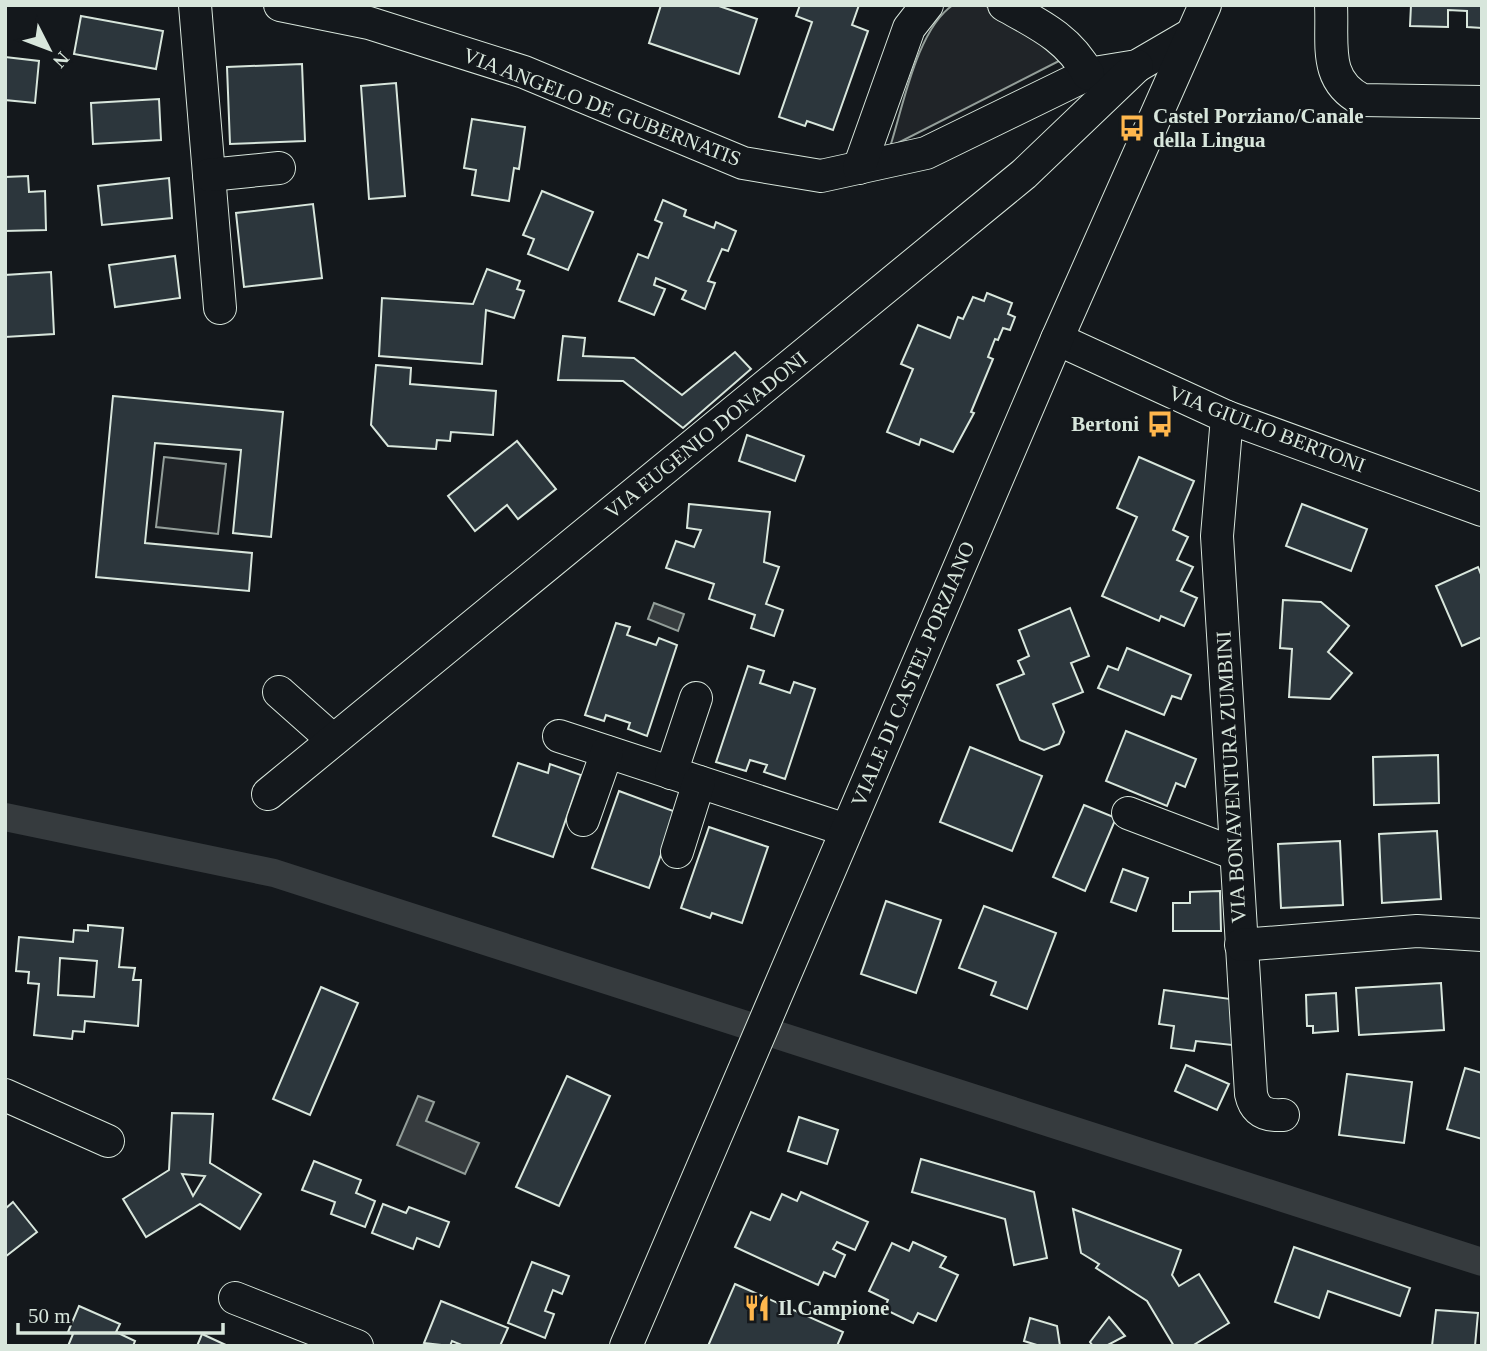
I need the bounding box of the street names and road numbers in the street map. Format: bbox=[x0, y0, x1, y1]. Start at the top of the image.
street label: VIA ANGELO DE GUBERNATIS bbox=[460, 43, 744, 171]
street label: VIA EUGENIO DONADONI bbox=[600, 346, 812, 524]
street label: VIA GIULIO BERTONI bbox=[1165, 380, 1369, 478]
street label: VIALE DI CASTEL PORZIANO bbox=[846, 538, 980, 810]
street label: VIA BONAVENTURA ZUMBINI bbox=[1211, 630, 1251, 924]

